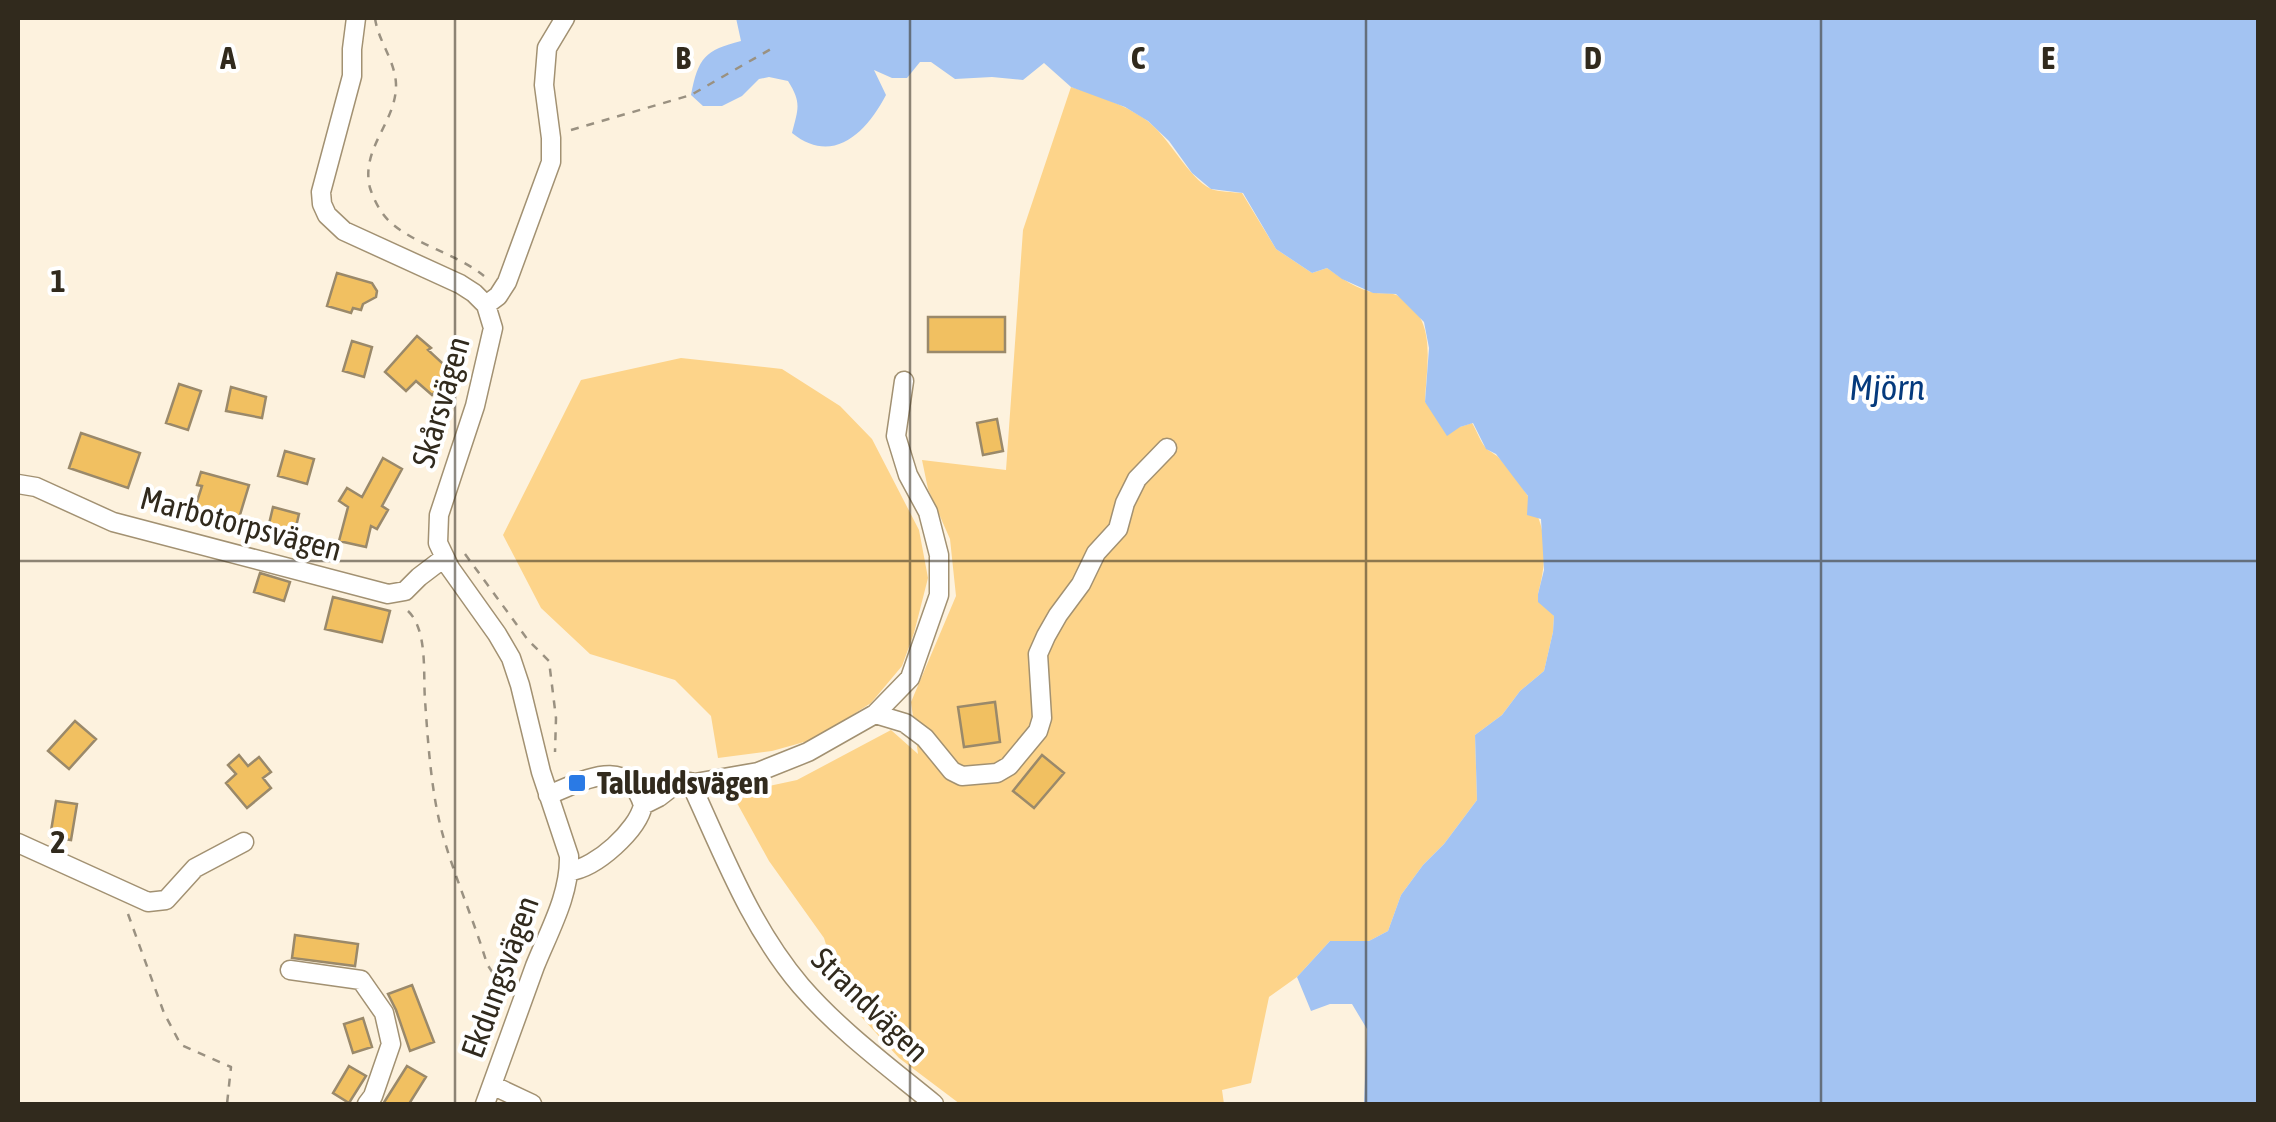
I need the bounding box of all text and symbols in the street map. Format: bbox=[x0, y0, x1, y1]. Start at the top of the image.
text: A bbox=[219, 39, 236, 76]
text: B bbox=[675, 39, 691, 76]
text: C bbox=[1131, 39, 1146, 76]
text: D bbox=[1584, 39, 1602, 76]
text: E bbox=[2041, 39, 2055, 76]
text: 1 bbox=[50, 262, 66, 299]
street label: Skårsvägen bbox=[404, 332, 477, 471]
water label: Mjörn bbox=[1849, 367, 1925, 407]
street label: Marbotorpsvägen bbox=[136, 479, 346, 568]
place label: Talluddsvägen bbox=[597, 764, 769, 801]
marker: Talluddsvägen bbox=[566, 772, 588, 794]
text: 2 bbox=[50, 823, 66, 860]
street label: Ekdungsvägen bbox=[453, 891, 546, 1063]
street label: Strandvägen bbox=[804, 940, 936, 1069]

